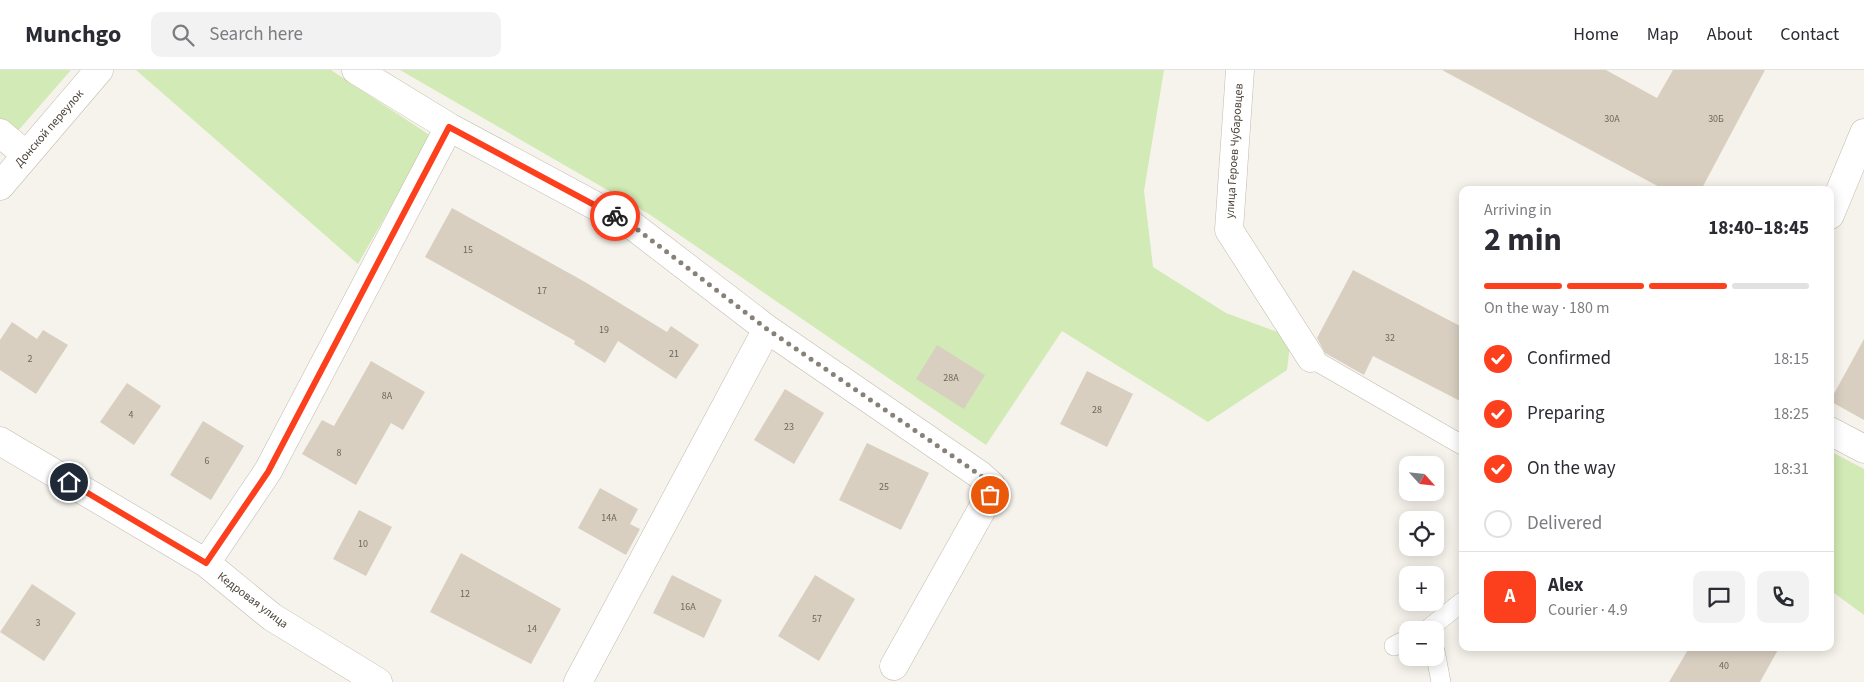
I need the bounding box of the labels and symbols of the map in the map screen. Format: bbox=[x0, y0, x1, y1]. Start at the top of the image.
street label: улица Героев Чубаровцев bbox=[1221, 83, 1248, 219]
street label: Донской переулок bbox=[11, 86, 88, 171]
house number: 30А bbox=[1604, 112, 1620, 126]
house number: 30Б bbox=[1708, 112, 1724, 126]
courier bbox=[590, 191, 640, 241]
house number: 15 bbox=[463, 243, 473, 257]
house number: 17 bbox=[537, 284, 547, 298]
house number: 19 bbox=[599, 323, 609, 337]
house number: 32 bbox=[1385, 331, 1395, 345]
house number: 21 bbox=[669, 347, 679, 361]
house number: 2 bbox=[28, 352, 33, 366]
house number: 28А bbox=[943, 371, 959, 385]
house number: 8А bbox=[382, 389, 393, 403]
house number: 28 bbox=[1092, 403, 1102, 417]
house number: 4 bbox=[129, 408, 134, 422]
house number: 23 bbox=[784, 420, 794, 434]
house number: 8 bbox=[337, 446, 342, 460]
house number: 6 bbox=[205, 454, 210, 468]
north arrow bbox=[1399, 456, 1444, 501]
pin bbox=[48, 461, 90, 503]
pin bbox=[969, 474, 1011, 516]
house number: 25 bbox=[879, 480, 889, 494]
house number: 14А bbox=[601, 511, 617, 525]
house number: 10 bbox=[358, 537, 368, 551]
street label: Кедровая улица bbox=[214, 568, 292, 633]
house number: 12 bbox=[460, 587, 470, 601]
house number: 16А bbox=[680, 600, 696, 614]
house number: 57 bbox=[812, 612, 822, 626]
house number: 3 bbox=[36, 616, 41, 630]
house number: 14 bbox=[527, 622, 537, 636]
house number: 40 bbox=[1719, 659, 1729, 673]

